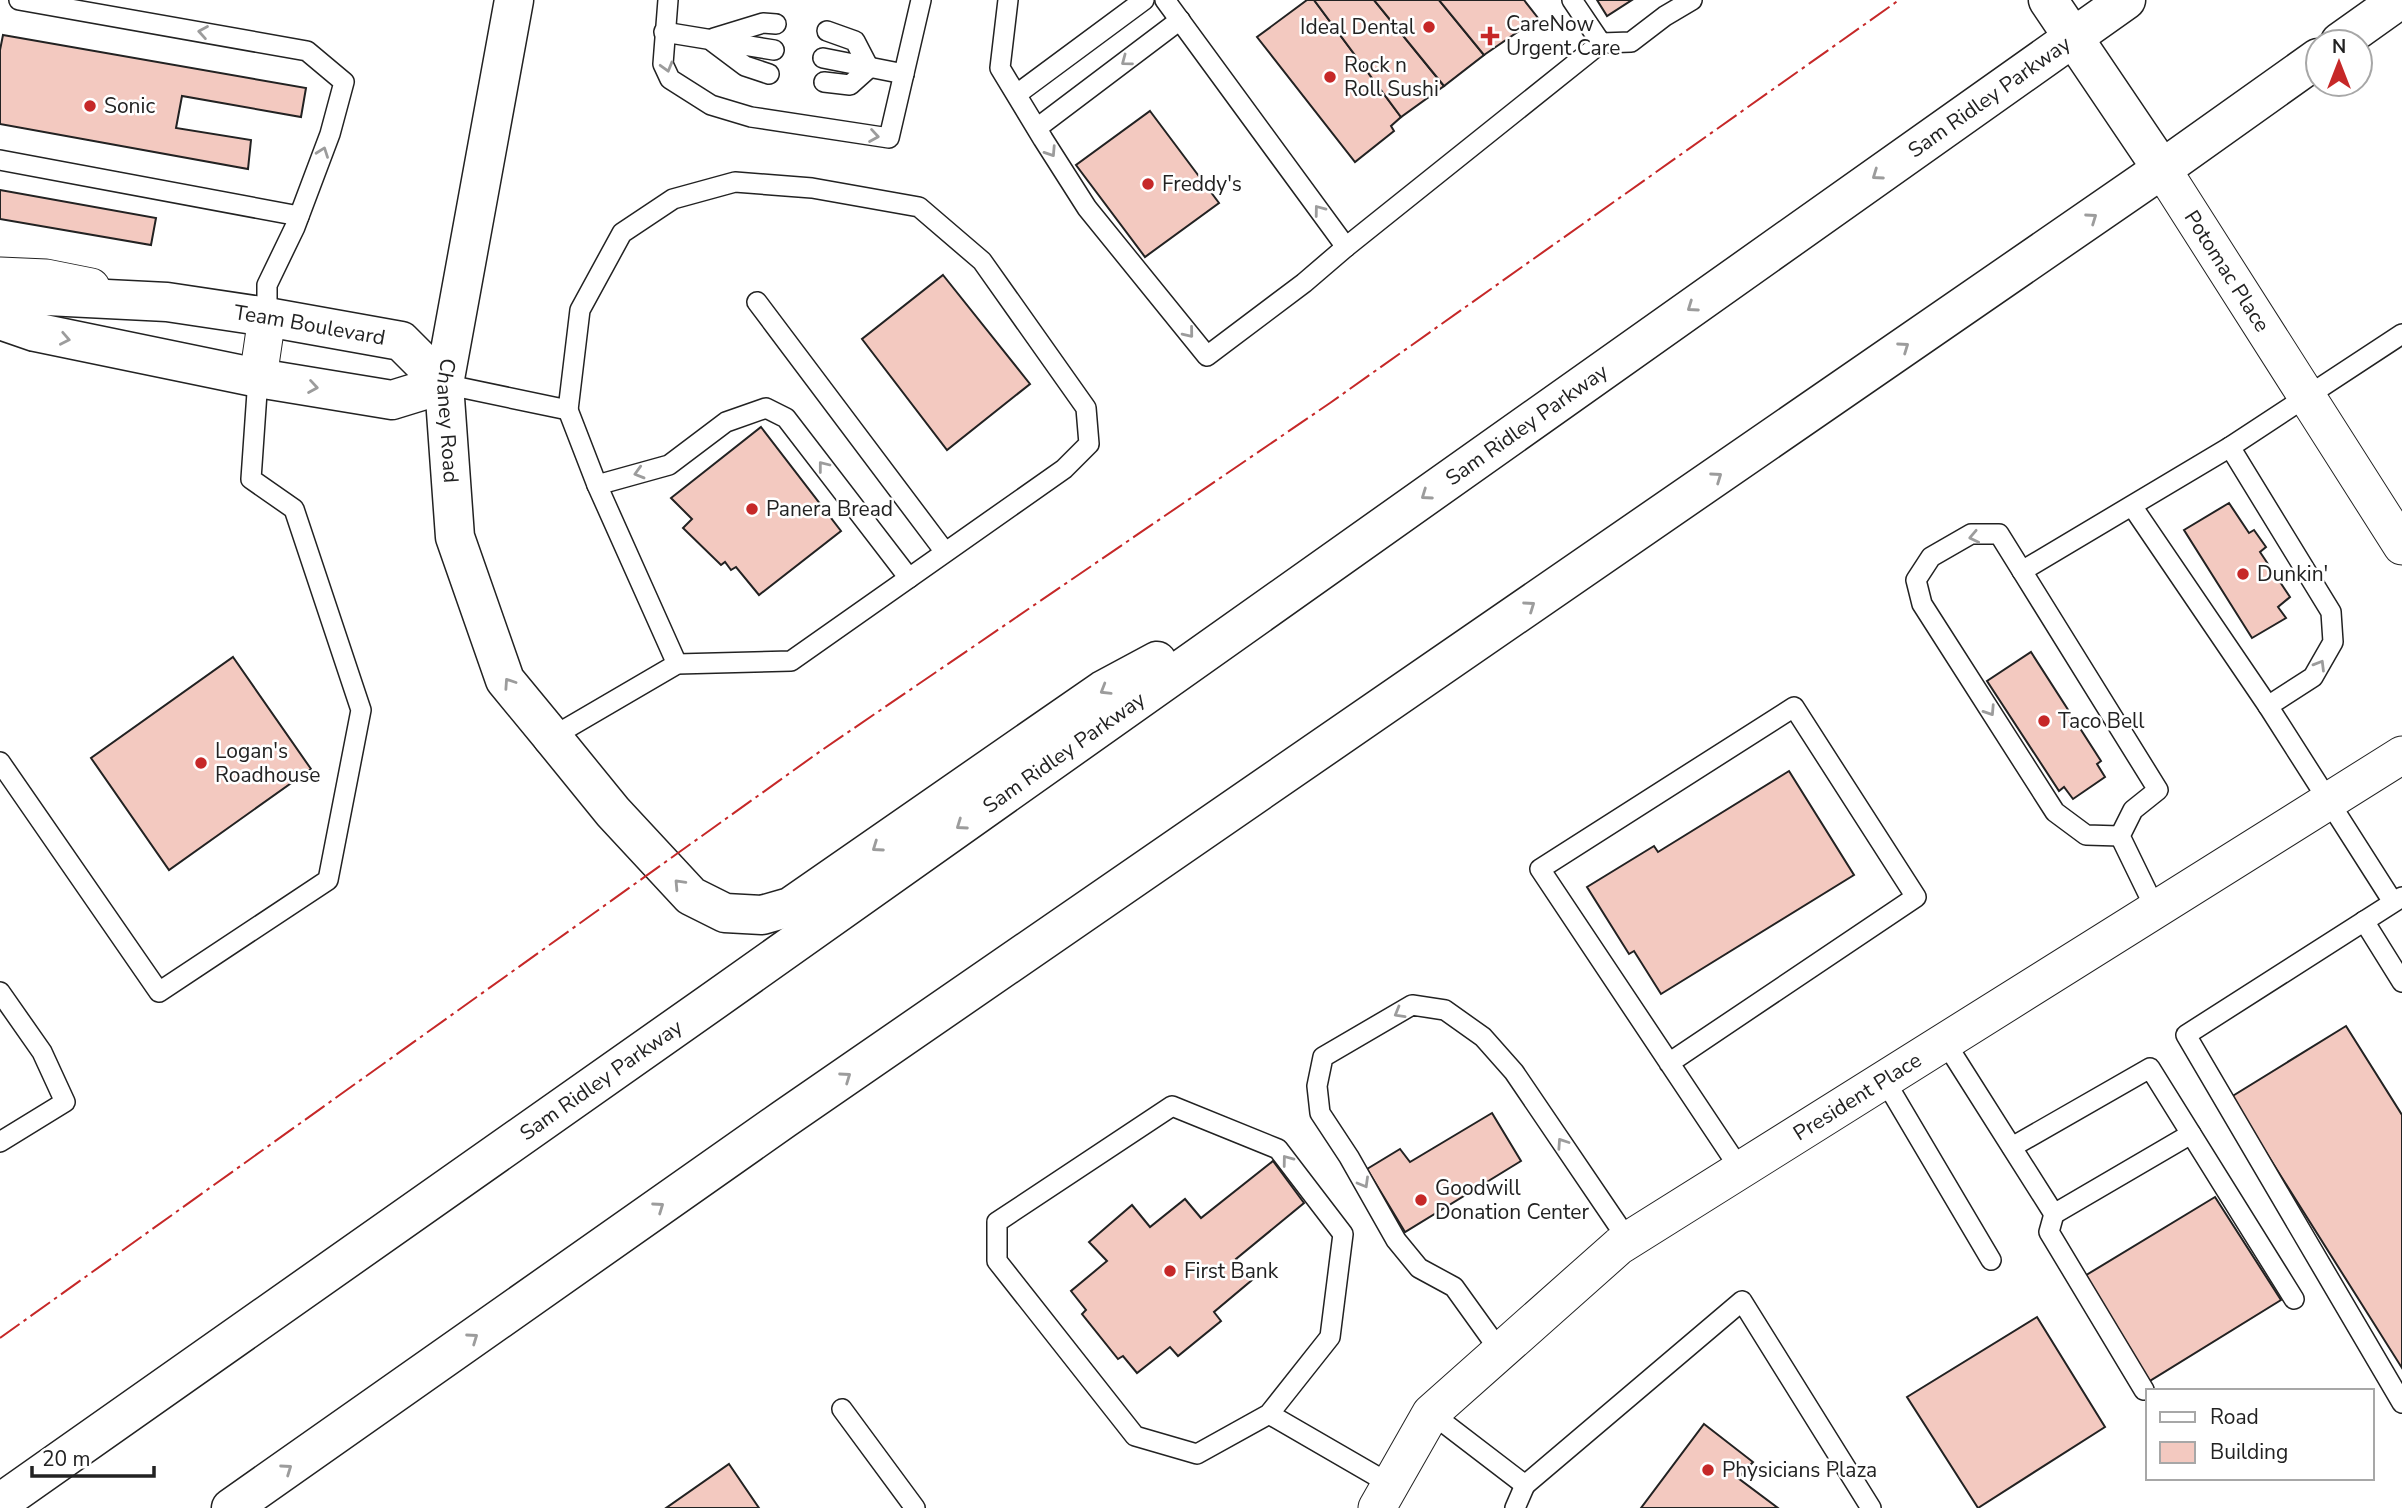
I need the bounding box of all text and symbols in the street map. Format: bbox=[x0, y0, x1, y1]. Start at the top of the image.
place label: CareNow Urgent Care bbox=[1506, 10, 1620, 62]
place label: Ideal Dental bbox=[1300, 13, 1416, 41]
marker: Ideal Dental bbox=[1421, 19, 1437, 35]
one-way arrow bbox=[197, 25, 209, 40]
marker: CareNow Urgent Care bbox=[1480, 26, 1500, 46]
north arrow bbox=[2304, 28, 2374, 98]
street label: Sam Ridley Parkway bbox=[1902, 30, 2076, 164]
text: N bbox=[2332, 34, 2346, 60]
place label: Rock n Roll Sushi bbox=[1344, 51, 1439, 103]
one-way arrow bbox=[1121, 53, 1134, 66]
one-way arrow bbox=[658, 61, 673, 73]
marker: Rock n Roll Sushi bbox=[1322, 69, 1338, 85]
place label: Sonic bbox=[104, 92, 155, 120]
marker: Sonic bbox=[82, 98, 98, 114]
one-way arrow bbox=[869, 128, 880, 143]
one-way arrow bbox=[1042, 144, 1055, 157]
one-way arrow bbox=[315, 147, 329, 159]
one-way arrow bbox=[1872, 167, 1885, 179]
place label: Freddy's bbox=[1162, 170, 1242, 198]
marker: Freddy's bbox=[1140, 176, 1156, 192]
one-way arrow bbox=[1314, 205, 1327, 218]
street label: Potomac Place bbox=[2178, 205, 2276, 337]
one-way arrow bbox=[2084, 214, 2097, 226]
street label: Team Boulevard bbox=[232, 298, 388, 352]
one-way arrow bbox=[1687, 299, 1700, 311]
one-way arrow bbox=[1180, 325, 1193, 337]
one-way arrow bbox=[59, 330, 71, 345]
one-way arrow bbox=[1897, 342, 1910, 355]
street label: Chaney Road bbox=[430, 356, 465, 484]
street label: Sam Ridley Parkway bbox=[1440, 357, 1614, 492]
one-way arrow bbox=[307, 379, 319, 394]
one-way arrow bbox=[818, 461, 831, 474]
one-way arrow bbox=[633, 465, 645, 480]
one-way arrow bbox=[1709, 473, 1722, 485]
one-way arrow bbox=[1421, 487, 1434, 499]
place label: Panera Bread bbox=[766, 495, 893, 523]
marker: Panera Bread bbox=[744, 501, 760, 517]
one-way arrow bbox=[1969, 528, 1981, 543]
place label: Dunkin' bbox=[2257, 560, 2328, 588]
marker: Dunkin' bbox=[2235, 566, 2251, 582]
one-way arrow bbox=[1522, 602, 1535, 614]
one-way arrow bbox=[2312, 659, 2325, 672]
one-way arrow bbox=[505, 678, 518, 691]
one-way arrow bbox=[1099, 681, 1112, 694]
street label: Sam Ridley Parkway bbox=[977, 685, 1151, 820]
one-way arrow bbox=[1982, 703, 1995, 716]
place label: Taco Bell bbox=[2058, 707, 2145, 735]
marker: Taco Bell bbox=[2036, 713, 2052, 729]
place label: Logan's Roadhouse bbox=[215, 737, 321, 789]
marker: Logan's Roadhouse bbox=[193, 755, 209, 771]
one-way arrow bbox=[956, 817, 969, 829]
one-way arrow bbox=[872, 839, 885, 851]
one-way arrow bbox=[675, 879, 688, 892]
one-way arrow bbox=[1393, 1005, 1406, 1018]
street label: Sam Ridley Parkway bbox=[514, 1013, 688, 1147]
street label: President Place bbox=[1788, 1046, 1927, 1147]
one-way arrow bbox=[838, 1073, 851, 1085]
one-way arrow bbox=[1558, 1138, 1570, 1151]
one-way arrow bbox=[1282, 1156, 1295, 1168]
place label: Goodwill Donation Center bbox=[1435, 1174, 1589, 1226]
one-way arrow bbox=[1356, 1176, 1369, 1189]
marker: Goodwill Donation Center bbox=[1413, 1192, 1429, 1208]
one-way arrow bbox=[651, 1203, 664, 1215]
place label: First Bank bbox=[1184, 1257, 1279, 1285]
marker: First Bank bbox=[1162, 1263, 1178, 1279]
one-way arrow bbox=[465, 1334, 478, 1346]
legend bbox=[2146, 1389, 2374, 1480]
text: Road bbox=[2210, 1403, 2259, 1431]
scale bar bbox=[32, 1434, 154, 1478]
text: Building bbox=[2210, 1438, 2288, 1466]
text: 20 m bbox=[42, 1445, 91, 1473]
place label: Physicians Plaza bbox=[1722, 1456, 1877, 1484]
marker: Physicians Plaza bbox=[1700, 1462, 1716, 1478]
one-way arrow bbox=[279, 1465, 292, 1477]

